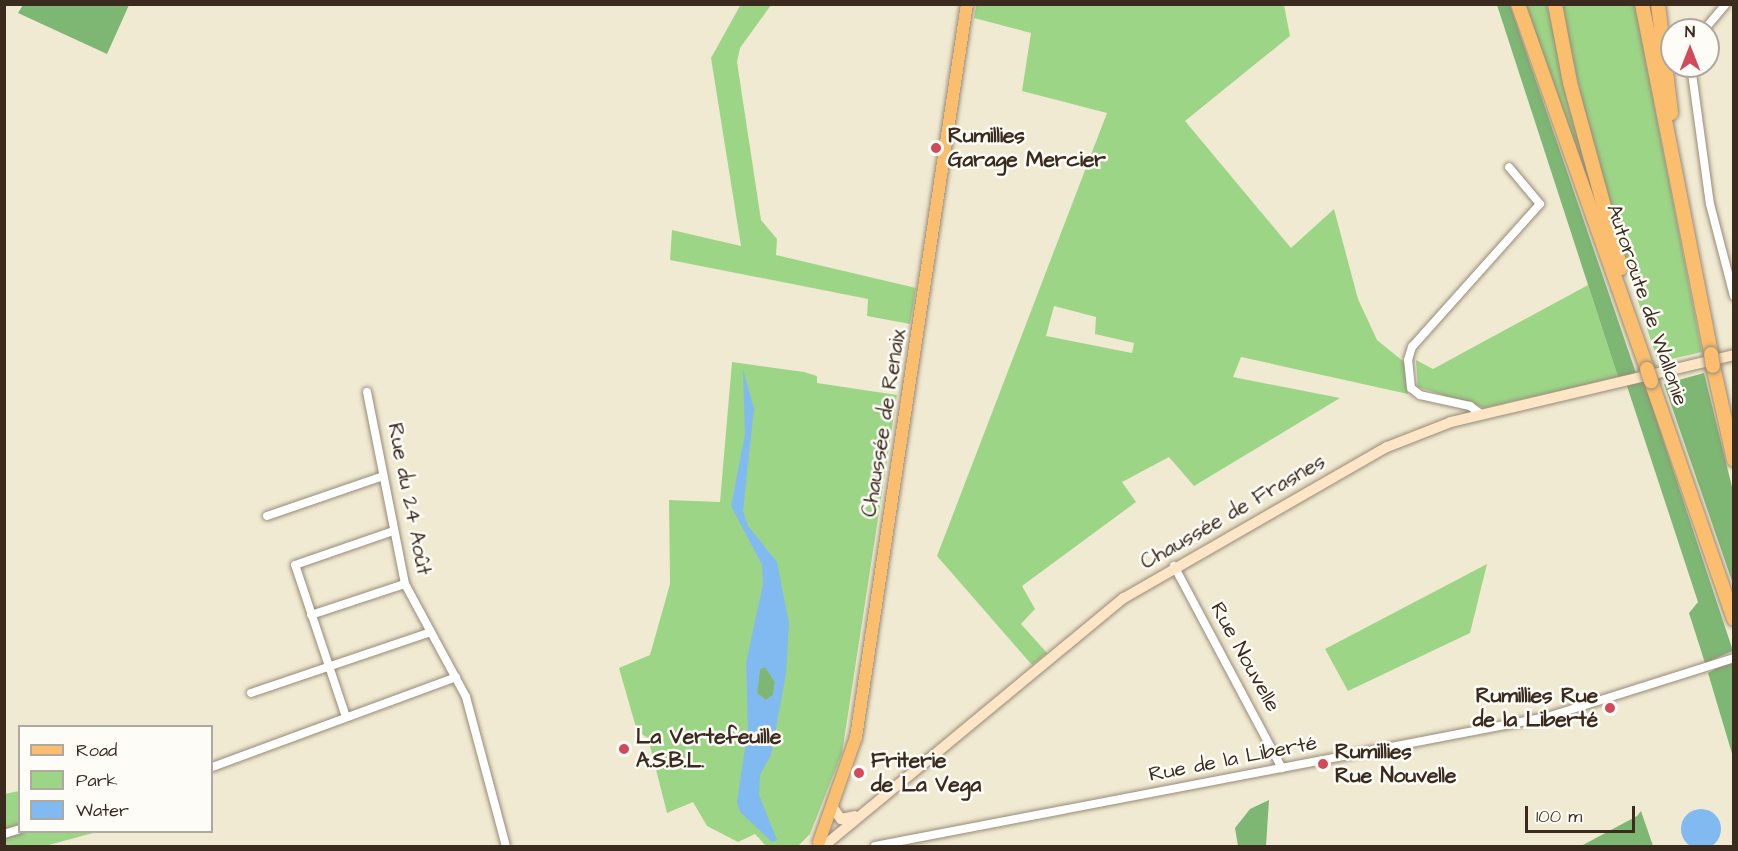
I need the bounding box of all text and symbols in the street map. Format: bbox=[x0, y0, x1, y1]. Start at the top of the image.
north arrow bbox=[1660, 18, 1720, 78]
text: N bbox=[1685, 21, 1695, 43]
place label: Rumillies Garage Mercier bbox=[948, 123, 1106, 173]
marker: Rumillies Garage Mercier bbox=[929, 141, 943, 155]
street label: Autoroute de Wallonie bbox=[1601, 201, 1693, 409]
street label: Chaussée de Renaix bbox=[857, 327, 911, 519]
street label: Rue du 24 Août bbox=[382, 421, 436, 577]
street label: Chaussée de Frasnes bbox=[1136, 449, 1330, 575]
street label: Rue Nouvelle bbox=[1205, 598, 1285, 716]
place label: Rumillies Rue de la Liberté bbox=[1473, 683, 1598, 733]
marker: Rumillies Rue de la Liberté bbox=[1603, 701, 1617, 715]
place label: La Vertefeuille A.S.B.L. bbox=[636, 724, 781, 774]
legend bbox=[18, 725, 213, 833]
street label: Rue de la Liberté bbox=[1147, 730, 1319, 788]
text: Road bbox=[76, 738, 117, 763]
place label: Rumillies Rue Nouvelle bbox=[1335, 739, 1456, 789]
marker: La Vertefeuille A.S.B.L. bbox=[617, 742, 631, 756]
place label: Friterie de La Vega bbox=[871, 748, 981, 798]
marker: Rumillies Rue Nouvelle bbox=[1316, 757, 1330, 771]
marker: Friterie de La Vega bbox=[852, 766, 866, 780]
text: Park bbox=[76, 768, 118, 793]
scale bar bbox=[1528, 794, 1638, 832]
text: Water bbox=[76, 798, 129, 823]
text: 100 m bbox=[1536, 804, 1582, 829]

